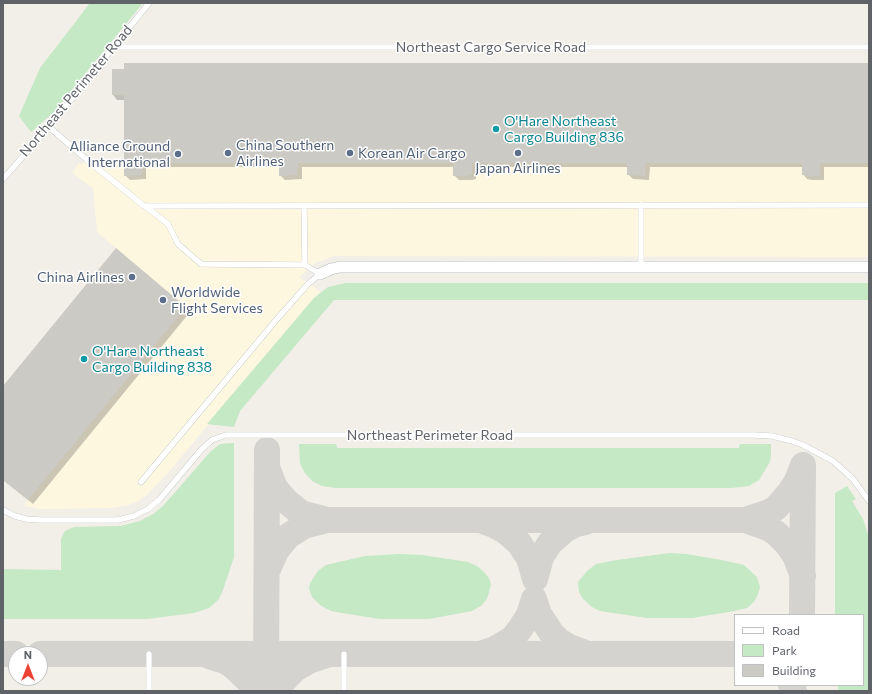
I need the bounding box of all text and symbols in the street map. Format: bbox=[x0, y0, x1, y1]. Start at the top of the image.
street label: Northeast Perimeter Road bbox=[16, 22, 136, 160]
street label: Northeast Cargo Service Road bbox=[396, 39, 586, 55]
place label: O'Hare Northeast Cargo Building 836 bbox=[504, 113, 624, 146]
marker: O'Hare Northeast Cargo Building 836 bbox=[491, 124, 501, 134]
place label: China Southern Airlines bbox=[236, 137, 334, 170]
place label: Alliance Ground International bbox=[69, 138, 170, 170]
place label: Korean Air Cargo bbox=[358, 145, 466, 161]
marker: China Southern Airlines bbox=[223, 148, 233, 158]
marker: Korean Air Cargo bbox=[345, 148, 355, 158]
marker: Japan Airlines bbox=[513, 148, 523, 158]
marker: Alliance Ground International bbox=[173, 149, 183, 159]
place label: Japan Airlines bbox=[475, 160, 561, 176]
place label: China Airlines bbox=[37, 269, 124, 285]
marker: China Airlines bbox=[127, 272, 137, 282]
place label: Worldwide Flight Services bbox=[171, 284, 263, 316]
marker: Worldwide Flight Services bbox=[158, 295, 168, 305]
place label: O'Hare Northeast Cargo Building 838 bbox=[92, 343, 212, 376]
marker: O'Hare Northeast Cargo Building 838 bbox=[79, 354, 89, 364]
street label: Northeast Perimeter Road bbox=[347, 427, 513, 443]
legend bbox=[734, 614, 864, 686]
text: Road bbox=[772, 623, 800, 637]
text: Park bbox=[772, 643, 797, 657]
north arrow bbox=[8, 646, 48, 686]
text: N bbox=[24, 648, 32, 661]
text: Building bbox=[772, 663, 816, 677]

